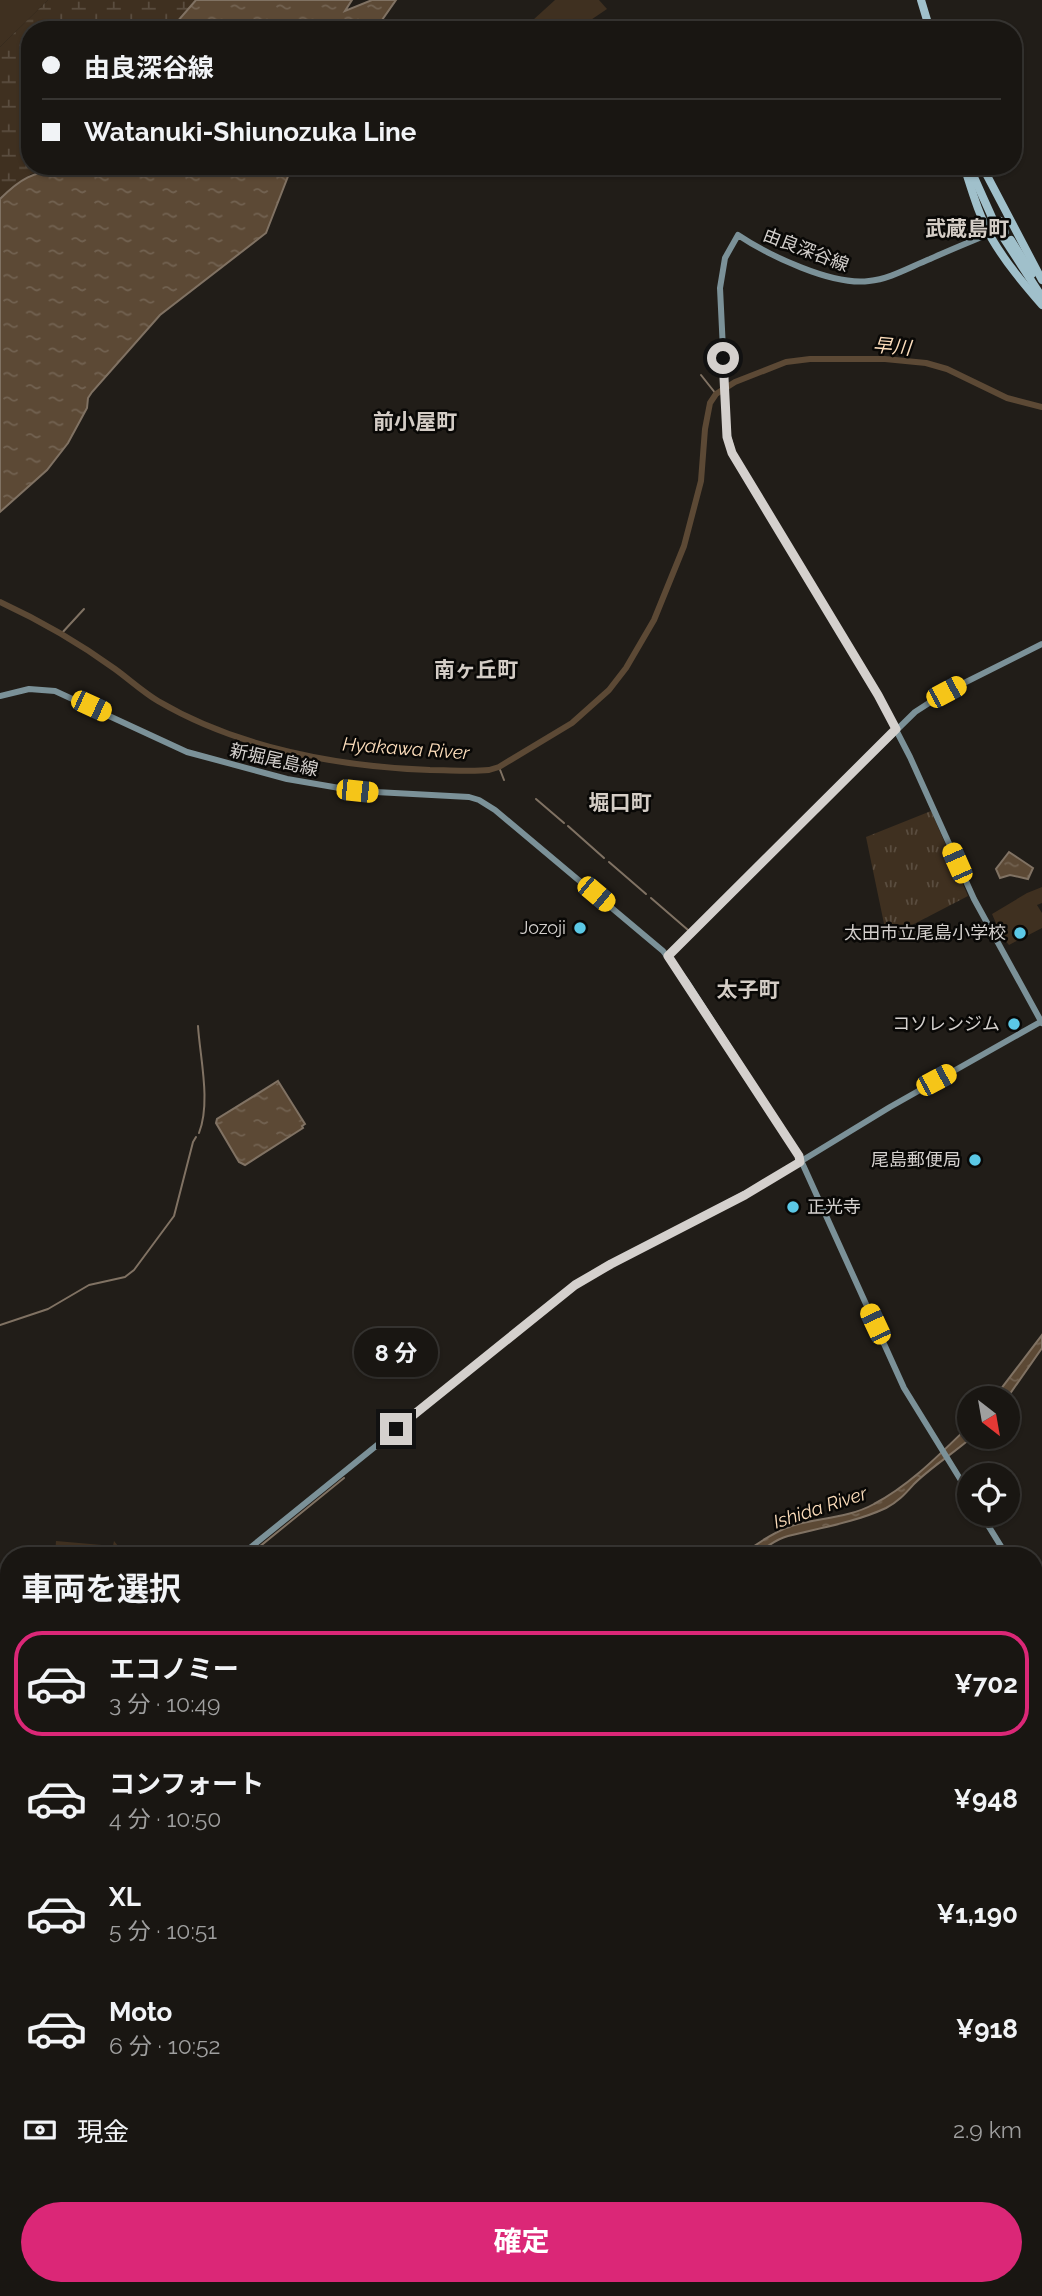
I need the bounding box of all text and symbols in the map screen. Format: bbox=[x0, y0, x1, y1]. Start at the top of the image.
text: 由良深谷線 bbox=[84, 53, 214, 83]
text: Watanuki-Shiunozuka Line bbox=[84, 117, 416, 147]
district label: 武蔵島町 bbox=[925, 216, 1009, 241]
street label: 由良深谷線 bbox=[760, 224, 852, 275]
water label: 早川 bbox=[872, 333, 914, 359]
route start bbox=[707, 342, 739, 374]
district label: 前小屋町 bbox=[373, 409, 457, 434]
district label: 南ヶ丘町 bbox=[434, 657, 518, 682]
car bbox=[923, 673, 970, 711]
car bbox=[68, 688, 115, 724]
water label: Hyakawa River bbox=[342, 733, 472, 764]
street label: 新堀尾島線 bbox=[228, 739, 320, 780]
car bbox=[336, 778, 379, 804]
district label: 堀口町 bbox=[589, 790, 652, 815]
car bbox=[939, 840, 976, 886]
car bbox=[574, 872, 619, 916]
place label: Jozoji bbox=[520, 917, 566, 938]
marker: Jozoji bbox=[572, 920, 588, 936]
place label: 太田市立尾島小学校 bbox=[844, 922, 1006, 943]
marker: 太田市立尾島小学校 bbox=[1012, 925, 1028, 941]
district label: 太子町 bbox=[717, 977, 780, 1002]
place label: コソレンジム bbox=[892, 1013, 1000, 1034]
marker: コソレンジム bbox=[1006, 1016, 1022, 1032]
car bbox=[913, 1061, 960, 1099]
place label: 尾島郵便局 bbox=[871, 1149, 961, 1170]
marker: 尾島郵便局 bbox=[967, 1152, 983, 1168]
place label: 正光寺 bbox=[807, 1196, 861, 1217]
marker: 正光寺 bbox=[785, 1199, 801, 1215]
car bbox=[857, 1301, 894, 1347]
callout: 8 分 bbox=[354, 1328, 438, 1376]
text: 8 分 bbox=[375, 1339, 417, 1366]
north arrow bbox=[957, 1386, 1020, 1449]
map controls bbox=[957, 1386, 1020, 1526]
route end bbox=[380, 1413, 412, 1445]
button: locate bbox=[957, 1463, 1020, 1526]
water label: Ishida River bbox=[770, 1481, 871, 1532]
text: 車両を選択 bbox=[21, 1570, 181, 1607]
icon: car bbox=[25, 1652, 88, 1715]
text: エコノミー bbox=[109, 1654, 239, 1684]
text: ¥702 bbox=[954, 1669, 1018, 1699]
text: 3 分 · 10:49 bbox=[109, 1690, 221, 1717]
icon: car bbox=[25, 1767, 88, 1830]
text: コンフォート bbox=[109, 1769, 264, 1799]
text: ¥948 bbox=[954, 1784, 1018, 1814]
text: 4 分 · 10:50 bbox=[109, 1805, 221, 1832]
icon: car bbox=[25, 1882, 88, 1945]
text: XL bbox=[109, 1882, 141, 1912]
text: ¥1,190 bbox=[936, 1899, 1018, 1929]
text: 5 分 · 10:51 bbox=[109, 1917, 217, 1944]
icon: car bbox=[25, 1997, 88, 2060]
text: Moto bbox=[109, 1997, 172, 2027]
text: ¥918 bbox=[956, 2014, 1018, 2044]
text: 6 分 · 10:52 bbox=[109, 2032, 221, 2059]
icon: cash bbox=[21, 2111, 59, 2149]
text: 2.9 km bbox=[953, 2116, 1022, 2143]
text: 現金 bbox=[77, 2117, 129, 2147]
button: 確定 bbox=[21, 2202, 1022, 2282]

